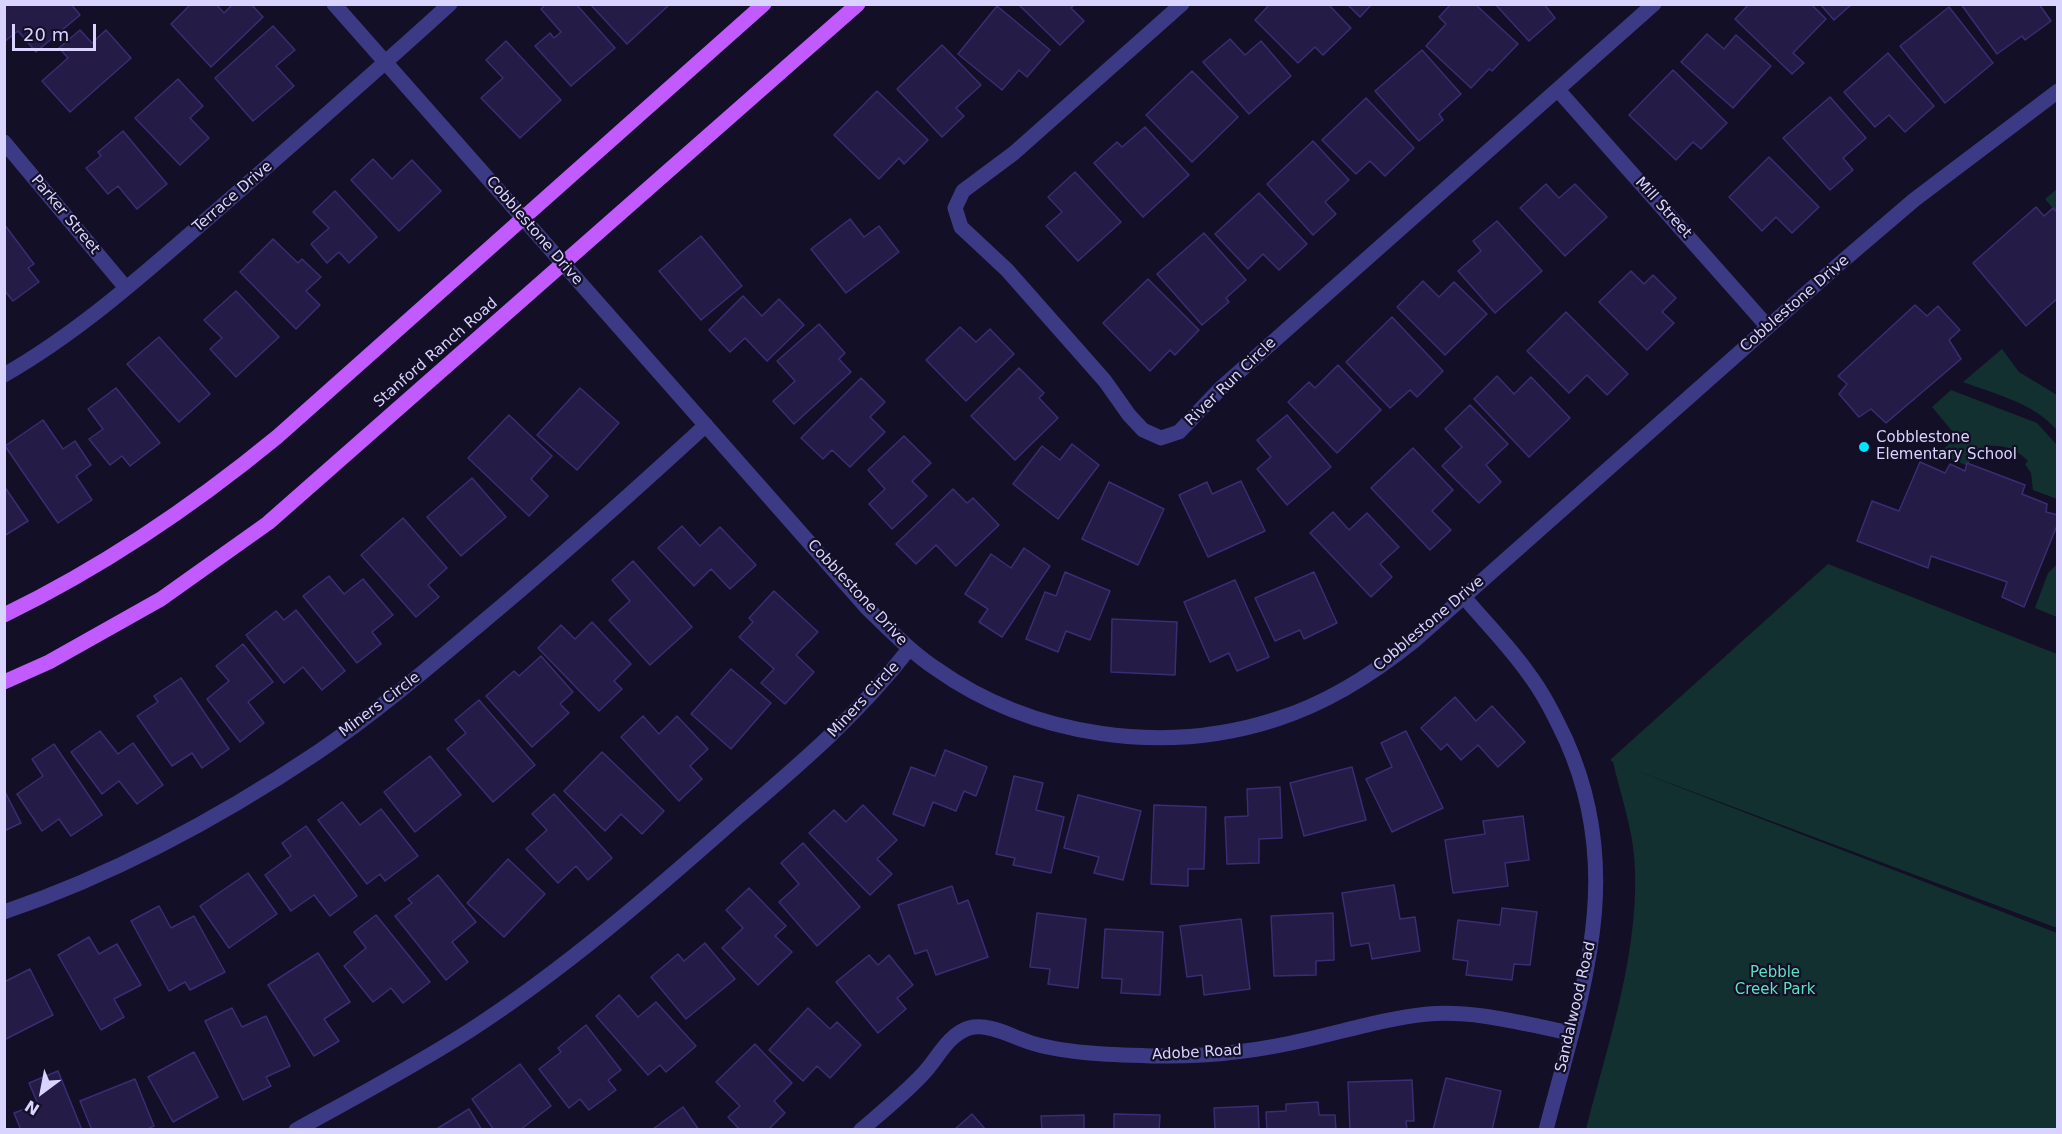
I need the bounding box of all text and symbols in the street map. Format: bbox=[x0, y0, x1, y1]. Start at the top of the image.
scale bar bbox=[15, 12, 99, 50]
text: 20 m bbox=[23, 24, 69, 45]
street label: Terrace Drive bbox=[190, 158, 276, 236]
street label: Parker Street bbox=[27, 172, 103, 258]
street label: Cobblestone Drive bbox=[482, 173, 586, 289]
street label: Mill Street bbox=[1631, 174, 1695, 242]
street label: Cobblestone Drive bbox=[1737, 252, 1853, 356]
street label: Stanford Ranch Road bbox=[371, 294, 501, 412]
street label: River Run Circle bbox=[1182, 334, 1280, 430]
place label: Cobblestone Elementary School bbox=[1876, 429, 2017, 464]
marker: Cobblestone Elementary School bbox=[1857, 440, 1871, 454]
street label: Cobblestone Drive bbox=[803, 536, 911, 650]
street label: Cobblestone Drive bbox=[1370, 573, 1488, 675]
street label: Miners Circle bbox=[824, 658, 904, 742]
street label: Miners Circle bbox=[336, 669, 424, 741]
street label: Sandalwood Road bbox=[1552, 940, 1600, 1074]
park label: Pebble Creek Park bbox=[1735, 964, 1815, 999]
street label: Adobe Road bbox=[1152, 1042, 1242, 1064]
north arrow bbox=[12, 1062, 72, 1122]
text: N bbox=[21, 1096, 43, 1119]

